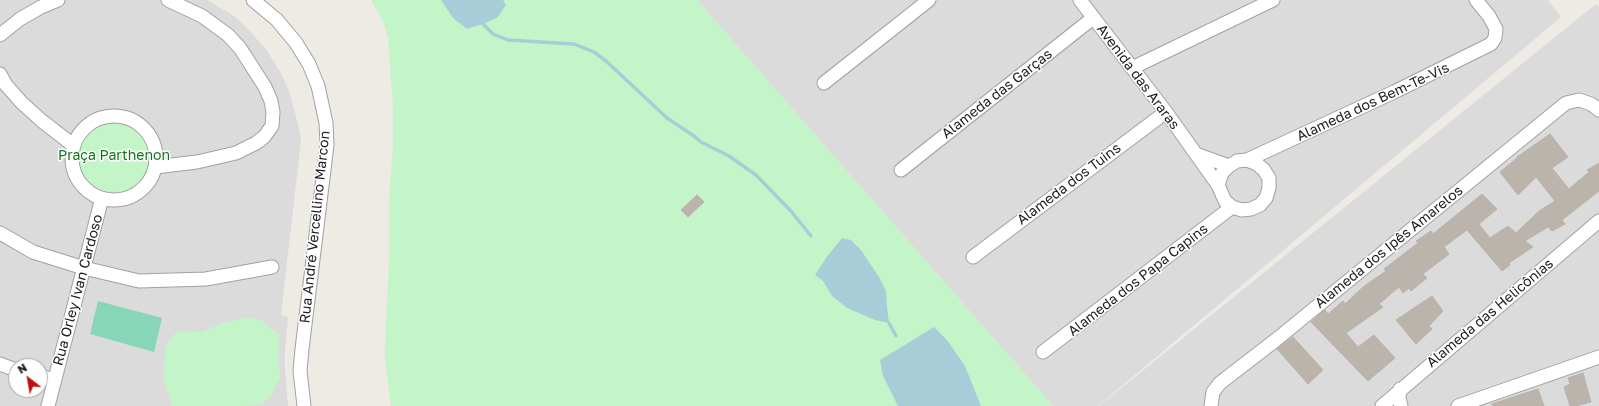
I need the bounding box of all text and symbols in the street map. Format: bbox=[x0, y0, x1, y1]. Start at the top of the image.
street label: Avenida das Araras bbox=[1093, 21, 1183, 133]
street label: Alameda das Garças bbox=[938, 46, 1056, 142]
street label: Alameda dos Bem-Te-Vis bbox=[1294, 59, 1452, 145]
street label: Rua André Vercellino Marcon bbox=[297, 130, 333, 324]
street label: Alameda dos Tuins bbox=[1014, 139, 1124, 229]
park label: Praça Parthenon bbox=[58, 148, 170, 164]
street label: Alameda dos Ipês Amarelos bbox=[1312, 182, 1466, 312]
street label: Rua Orley Ivan Cardoso bbox=[50, 213, 106, 367]
street label: Alameda dos Papa Capins bbox=[1065, 220, 1211, 340]
street label: Alameda das Helicônias bbox=[1423, 255, 1557, 371]
north arrow bbox=[8, 358, 48, 398]
text: N bbox=[15, 360, 29, 376]

